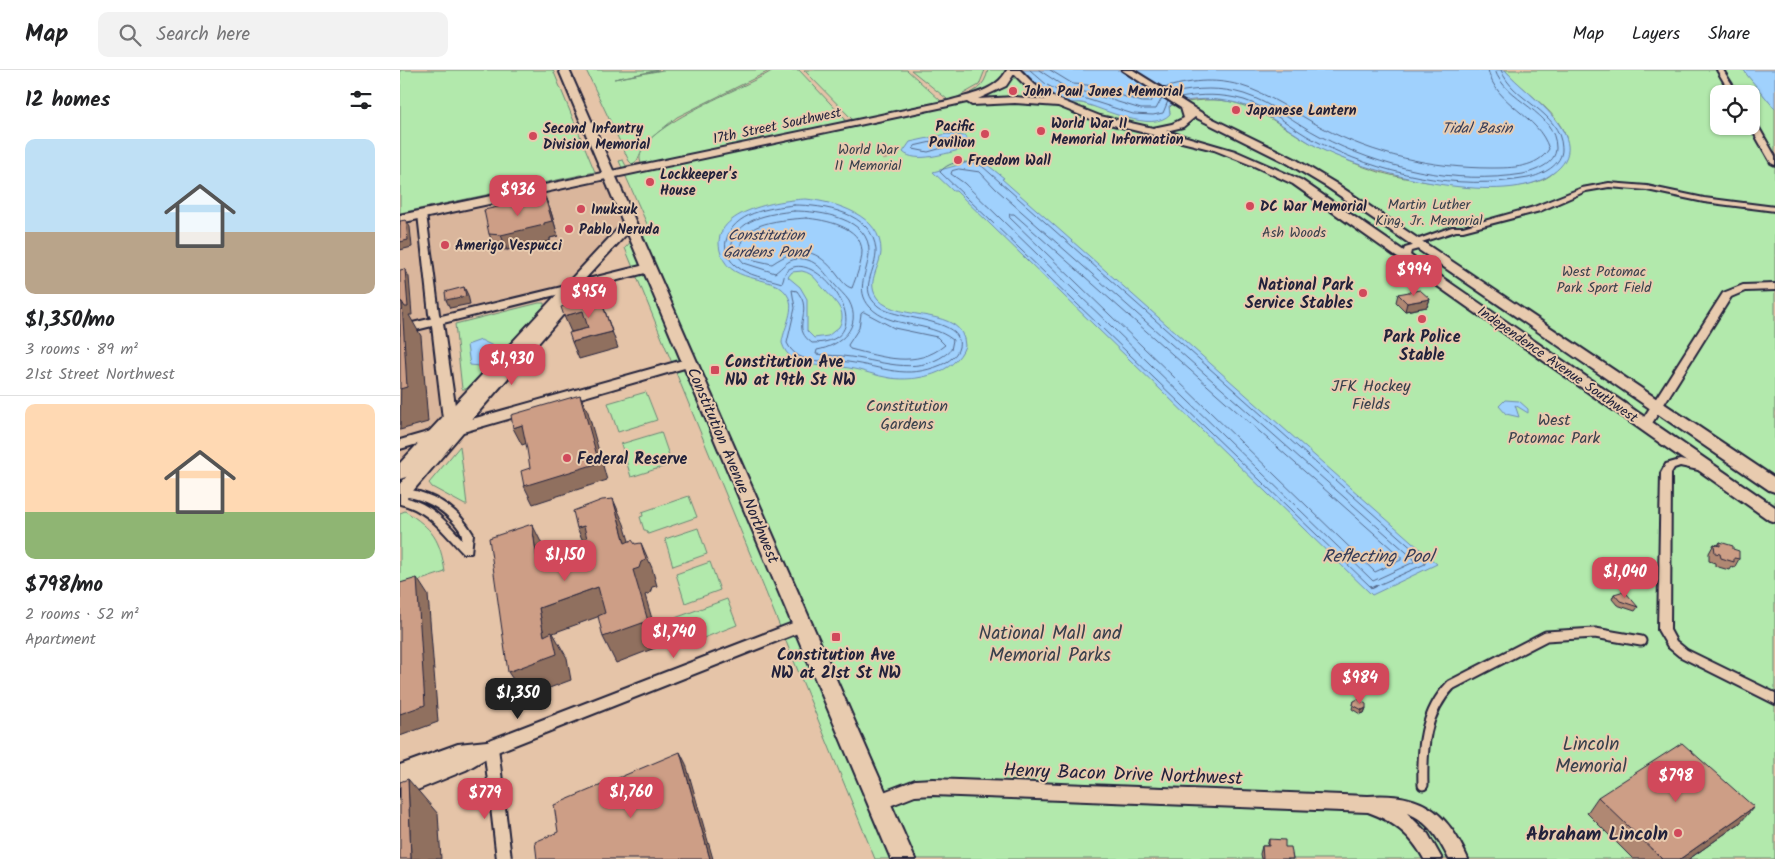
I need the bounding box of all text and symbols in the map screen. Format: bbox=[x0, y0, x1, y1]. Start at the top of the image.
search box bbox=[98, 12, 448, 57]
text: Map bbox=[25, 15, 68, 54]
text: Search here bbox=[156, 20, 250, 50]
text: Map bbox=[1573, 20, 1604, 49]
text: Layers bbox=[1632, 20, 1680, 49]
text: Share bbox=[1708, 20, 1750, 49]
icon: search bbox=[116, 21, 144, 49]
place label: John Paul Jones Memorial bbox=[1023, 81, 1183, 103]
text: 12 homes bbox=[25, 84, 110, 117]
marker: John Paul Jones Memorial bbox=[1007, 85, 1019, 97]
map controls bbox=[1710, 85, 1760, 135]
button: locate bbox=[1710, 85, 1760, 135]
icon: filters bbox=[347, 86, 375, 114]
place label: Japanese Lantern bbox=[1246, 100, 1357, 122]
street label: 17th Street Southwest bbox=[711, 101, 844, 150]
marker: Japanese Lantern bbox=[1230, 104, 1242, 116]
place label: World War II Memorial Information bbox=[1051, 113, 1184, 151]
place label: Pacific Pavilion bbox=[929, 116, 975, 154]
water label: Tidal Basin bbox=[1442, 117, 1513, 141]
place label: Second Infantry Division Memorial bbox=[543, 118, 650, 156]
marker: World War II Memorial Information bbox=[1035, 125, 1047, 137]
marker: Pacific Pavilion bbox=[979, 128, 991, 140]
marker: Second Infantry Division Memorial bbox=[527, 130, 539, 142]
park label: World War II Memorial bbox=[834, 139, 902, 177]
place label: Freedom Wall bbox=[968, 150, 1051, 172]
marker: Freedom Wall bbox=[952, 154, 964, 166]
place label: Lockkeeper's House bbox=[660, 164, 738, 202]
icon: home bbox=[155, 171, 245, 261]
pin: $936 bbox=[488, 174, 548, 217]
marker: Lockkeeper's House bbox=[644, 176, 656, 188]
text: $936 bbox=[501, 178, 536, 203]
park label: Martin Luther King, Jr. Memorial bbox=[1375, 194, 1483, 232]
place label: DC War Memorial bbox=[1260, 196, 1367, 218]
place label: Inuksuk bbox=[591, 199, 638, 221]
marker: DC War Memorial bbox=[1244, 200, 1256, 212]
marker: Inuksuk bbox=[575, 203, 587, 215]
place label: Pablo Neruda bbox=[579, 219, 660, 241]
park label: Ash Woods bbox=[1262, 222, 1326, 244]
marker: Pablo Neruda bbox=[563, 223, 575, 235]
water label: Constitution Gardens Pond bbox=[723, 224, 813, 265]
place label: Amerigo Vespucci bbox=[455, 235, 562, 257]
marker: Amerigo Vespucci bbox=[439, 239, 451, 251]
pin: $994 bbox=[1384, 254, 1444, 297]
text: $994 bbox=[1397, 258, 1431, 283]
park label: West Potomac Park Sport Field bbox=[1557, 261, 1652, 299]
place label: National Park Service Stables bbox=[1245, 273, 1354, 316]
pin: $954 bbox=[559, 276, 619, 319]
text: $954 bbox=[572, 280, 606, 305]
marker: National Park Service Stables bbox=[1357, 287, 1369, 299]
street label: Independence Avenue Southwest bbox=[1473, 301, 1643, 429]
text: $1,350/mo bbox=[25, 304, 115, 337]
marker: Park Police Stable bbox=[1416, 313, 1428, 325]
place label: Park Police Stable bbox=[1384, 325, 1461, 368]
text: 3 rooms · 89 m² bbox=[25, 337, 138, 362]
pin: $1,930 bbox=[471, 344, 553, 386]
text: $1,930 bbox=[490, 347, 534, 372]
place label: Constitution Ave NW at 19th St NW bbox=[725, 350, 856, 393]
text: 21st Street Northwest bbox=[25, 362, 175, 387]
street label: Constitution Avenue Northwest bbox=[680, 364, 786, 568]
marker: Constitution Ave NW at 19th St NW bbox=[709, 364, 721, 376]
park label: JFK Hockey Fields bbox=[1331, 374, 1411, 417]
park label: Constitution Gardens bbox=[866, 394, 948, 437]
park label: West Potomac Park bbox=[1508, 408, 1601, 451]
icon: home bbox=[155, 437, 245, 527]
place label: Federal Reserve bbox=[577, 447, 688, 472]
marker: Federal Reserve bbox=[561, 452, 573, 464]
pin: $1,150 bbox=[524, 540, 606, 582]
text: $1,150 bbox=[545, 543, 585, 568]
water label: Reflecting Pool bbox=[1322, 543, 1437, 572]
pin: $1,040 bbox=[1584, 556, 1666, 599]
text: $1,040 bbox=[1603, 560, 1647, 585]
text: $798/mo bbox=[25, 569, 103, 602]
text: 2 rooms · 52 m² bbox=[25, 602, 139, 627]
pin: $1,740 bbox=[633, 616, 715, 659]
park label: National Mall and Memorial Parks bbox=[979, 619, 1122, 671]
text: $1,740 bbox=[653, 620, 695, 645]
text: Apartment bbox=[25, 627, 96, 652]
marker: Constitution Ave NW at 21st St NW bbox=[830, 631, 842, 643]
place label: Constitution Ave NW at 21st St NW bbox=[771, 643, 901, 686]
pin: $984 bbox=[1330, 662, 1390, 705]
text: $984 bbox=[1342, 666, 1378, 691]
pin: $1,350 bbox=[477, 678, 559, 720]
text: $1,350 bbox=[496, 681, 540, 706]
park label: Lincoln Memorial bbox=[1555, 730, 1627, 782]
street label: Henry Bacon Drive Northwest bbox=[1003, 756, 1244, 794]
pin: $798 bbox=[1646, 760, 1706, 803]
text: $798 bbox=[1659, 764, 1693, 789]
pin: $1,760 bbox=[590, 776, 672, 819]
pin: $779 bbox=[455, 778, 515, 820]
text: $1,760 bbox=[610, 780, 652, 805]
text: $779 bbox=[469, 781, 501, 806]
place label: Abraham Lincoln bbox=[1526, 820, 1668, 850]
marker: Abraham Lincoln bbox=[1672, 827, 1684, 839]

